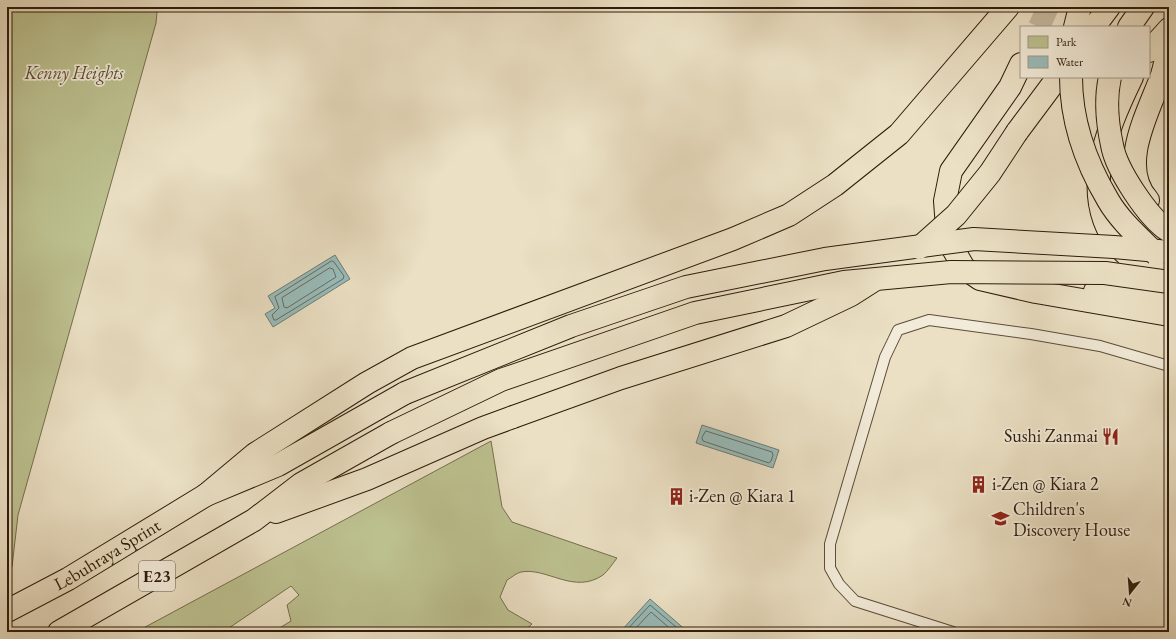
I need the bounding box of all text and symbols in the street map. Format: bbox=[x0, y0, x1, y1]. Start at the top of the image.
legend bbox=[1020, 26, 1150, 78]
text: Park bbox=[1056, 34, 1077, 50]
text: Water bbox=[1056, 54, 1083, 70]
park label: Kenny Heights bbox=[24, 61, 124, 85]
place label: Sushi Zanmai bbox=[1004, 424, 1099, 447]
restaurant icon: Sushi Zanmai bbox=[1101, 426, 1121, 446]
place label: i-Zen @ Kiara 2 bbox=[992, 472, 1099, 495]
building icon: i-Zen @ Kiara 2 bbox=[969, 474, 989, 494]
place label: i-Zen @ Kiara 1 bbox=[689, 484, 796, 507]
building icon: i-Zen @ Kiara 1 bbox=[666, 486, 686, 506]
place label: Children's Discovery House bbox=[1013, 497, 1130, 541]
school or university icon: Children's Discovery House bbox=[990, 509, 1010, 529]
street label: Lebuhraya Sprint bbox=[50, 513, 165, 595]
road number: E23 bbox=[139, 561, 175, 591]
north arrow bbox=[1110, 573, 1150, 613]
text: N bbox=[1121, 595, 1133, 611]

